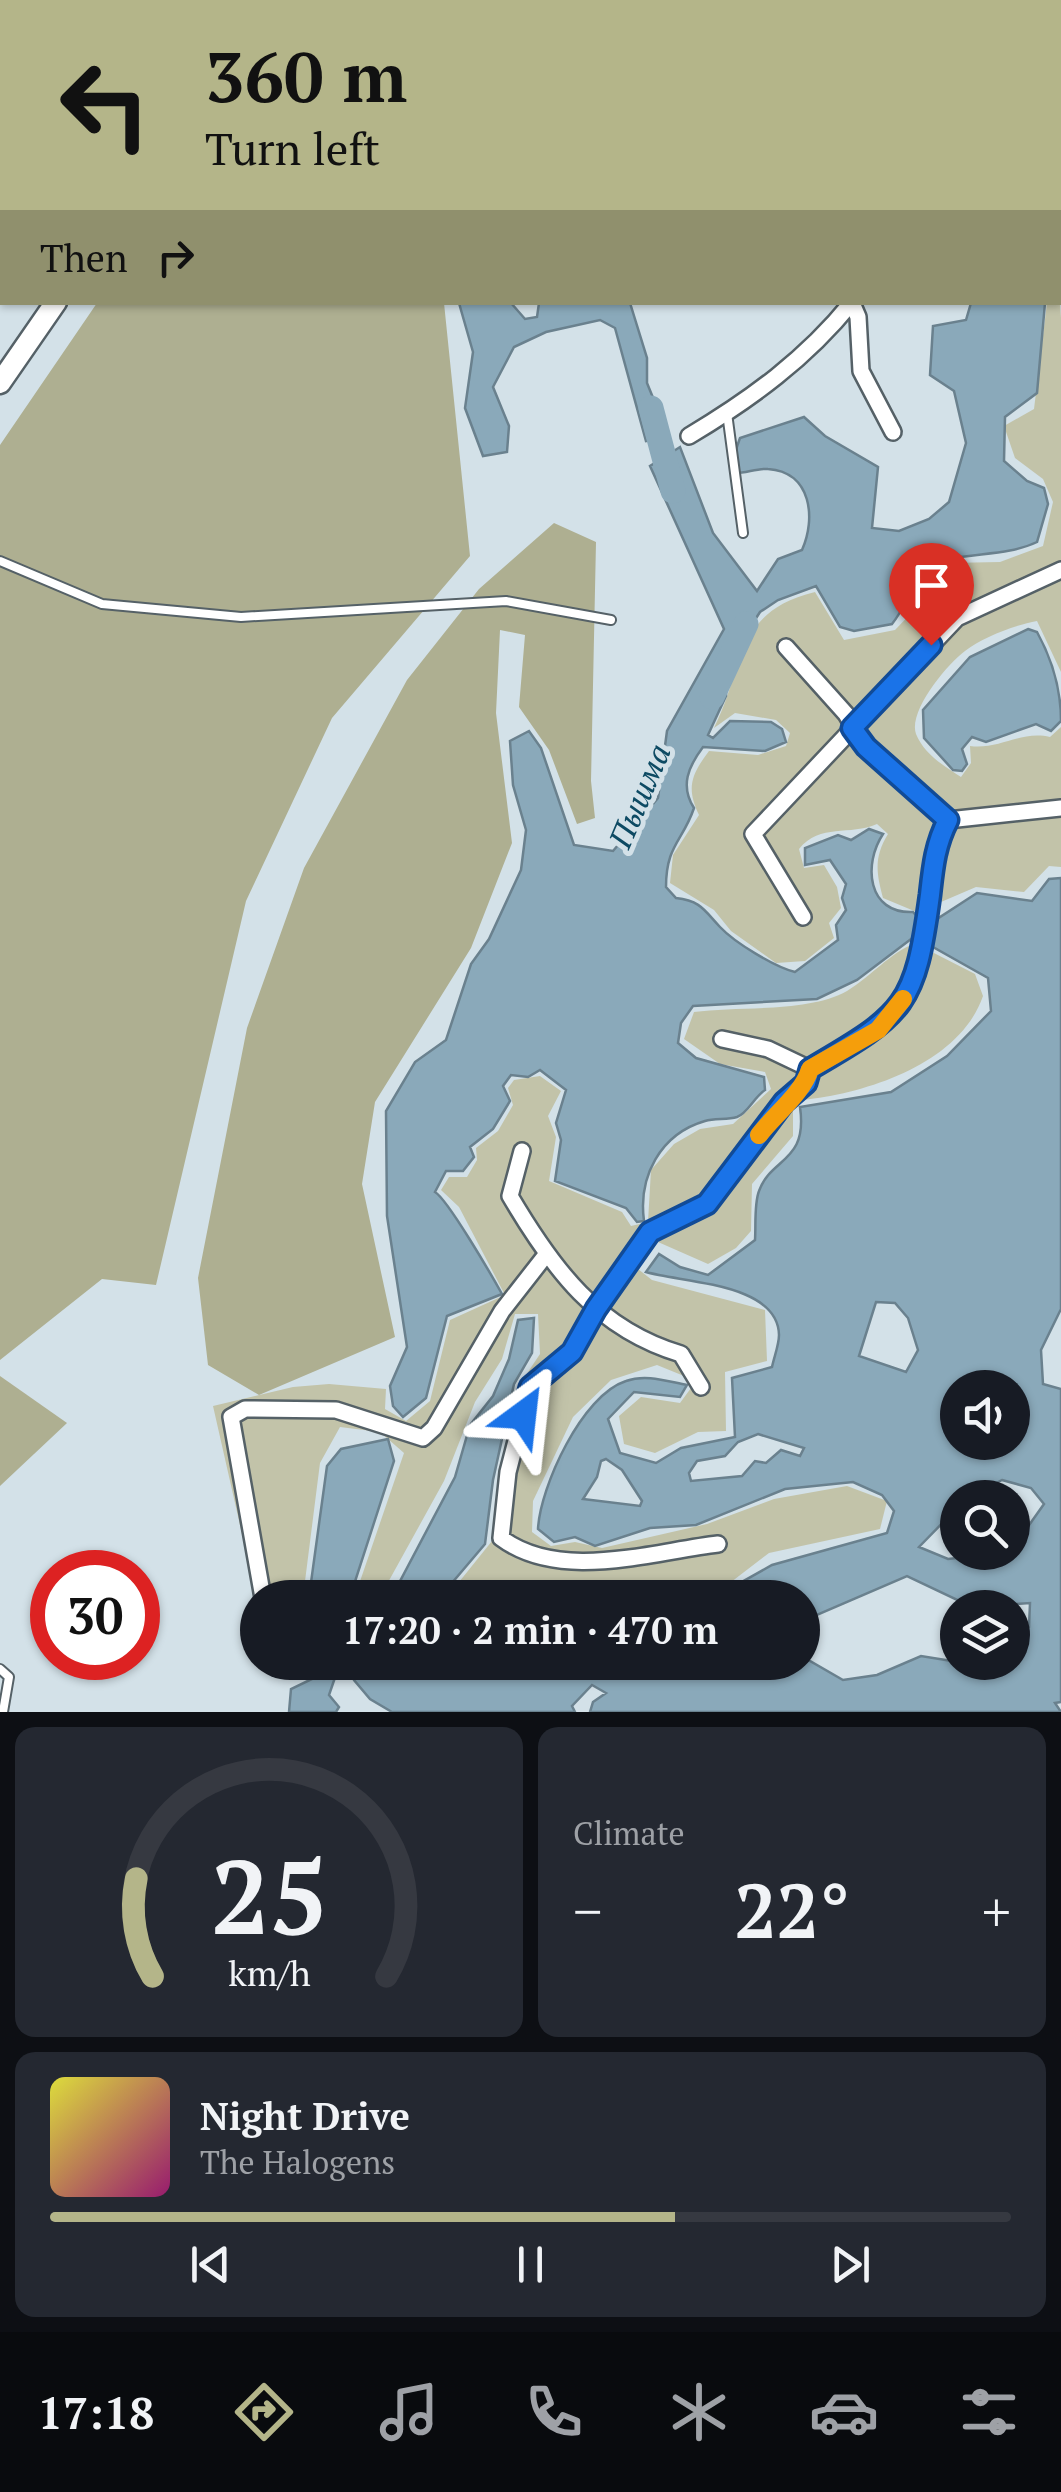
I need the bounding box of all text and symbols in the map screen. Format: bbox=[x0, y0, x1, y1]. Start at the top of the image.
text: 360 m bbox=[205, 29, 407, 122]
icon: left bbox=[40, 40, 170, 170]
text: Turn left bbox=[205, 118, 380, 178]
icon: right bbox=[148, 230, 203, 285]
text: Then bbox=[40, 233, 128, 283]
pin bbox=[889, 543, 974, 646]
icon: arrive bbox=[904, 558, 959, 613]
water label: Пышма bbox=[598, 737, 680, 855]
position arrow bbox=[471, 1363, 575, 1467]
map controls bbox=[940, 1370, 1030, 1680]
button: sound bbox=[940, 1370, 1030, 1460]
button: search bbox=[940, 1480, 1030, 1570]
speed limit sign: 30 bbox=[30, 1550, 160, 1680]
button: layers bbox=[940, 1590, 1030, 1680]
text: 17:20 · 2 min · 470 m bbox=[342, 1605, 718, 1655]
text: Climate bbox=[573, 1812, 685, 1854]
text: 25 bbox=[210, 1826, 328, 1964]
text: 22° bbox=[734, 1860, 850, 1959]
text: − bbox=[573, 1874, 602, 1947]
text: + bbox=[982, 1874, 1011, 1947]
text: km/h bbox=[228, 1949, 310, 1996]
text: Night Drive bbox=[200, 2091, 410, 2141]
text: The Halogens bbox=[200, 2141, 395, 2183]
icon: previous bbox=[183, 2237, 238, 2292]
icon: pause bbox=[503, 2237, 558, 2292]
icon: next bbox=[823, 2237, 878, 2292]
icon: directions bbox=[229, 2377, 299, 2447]
icon: music bbox=[374, 2377, 444, 2447]
icon: phone bbox=[519, 2377, 589, 2447]
icon: climate bbox=[664, 2377, 734, 2447]
icon: car bbox=[809, 2377, 879, 2447]
icon: filters bbox=[954, 2377, 1024, 2447]
text: 17:18 bbox=[37, 2382, 155, 2442]

